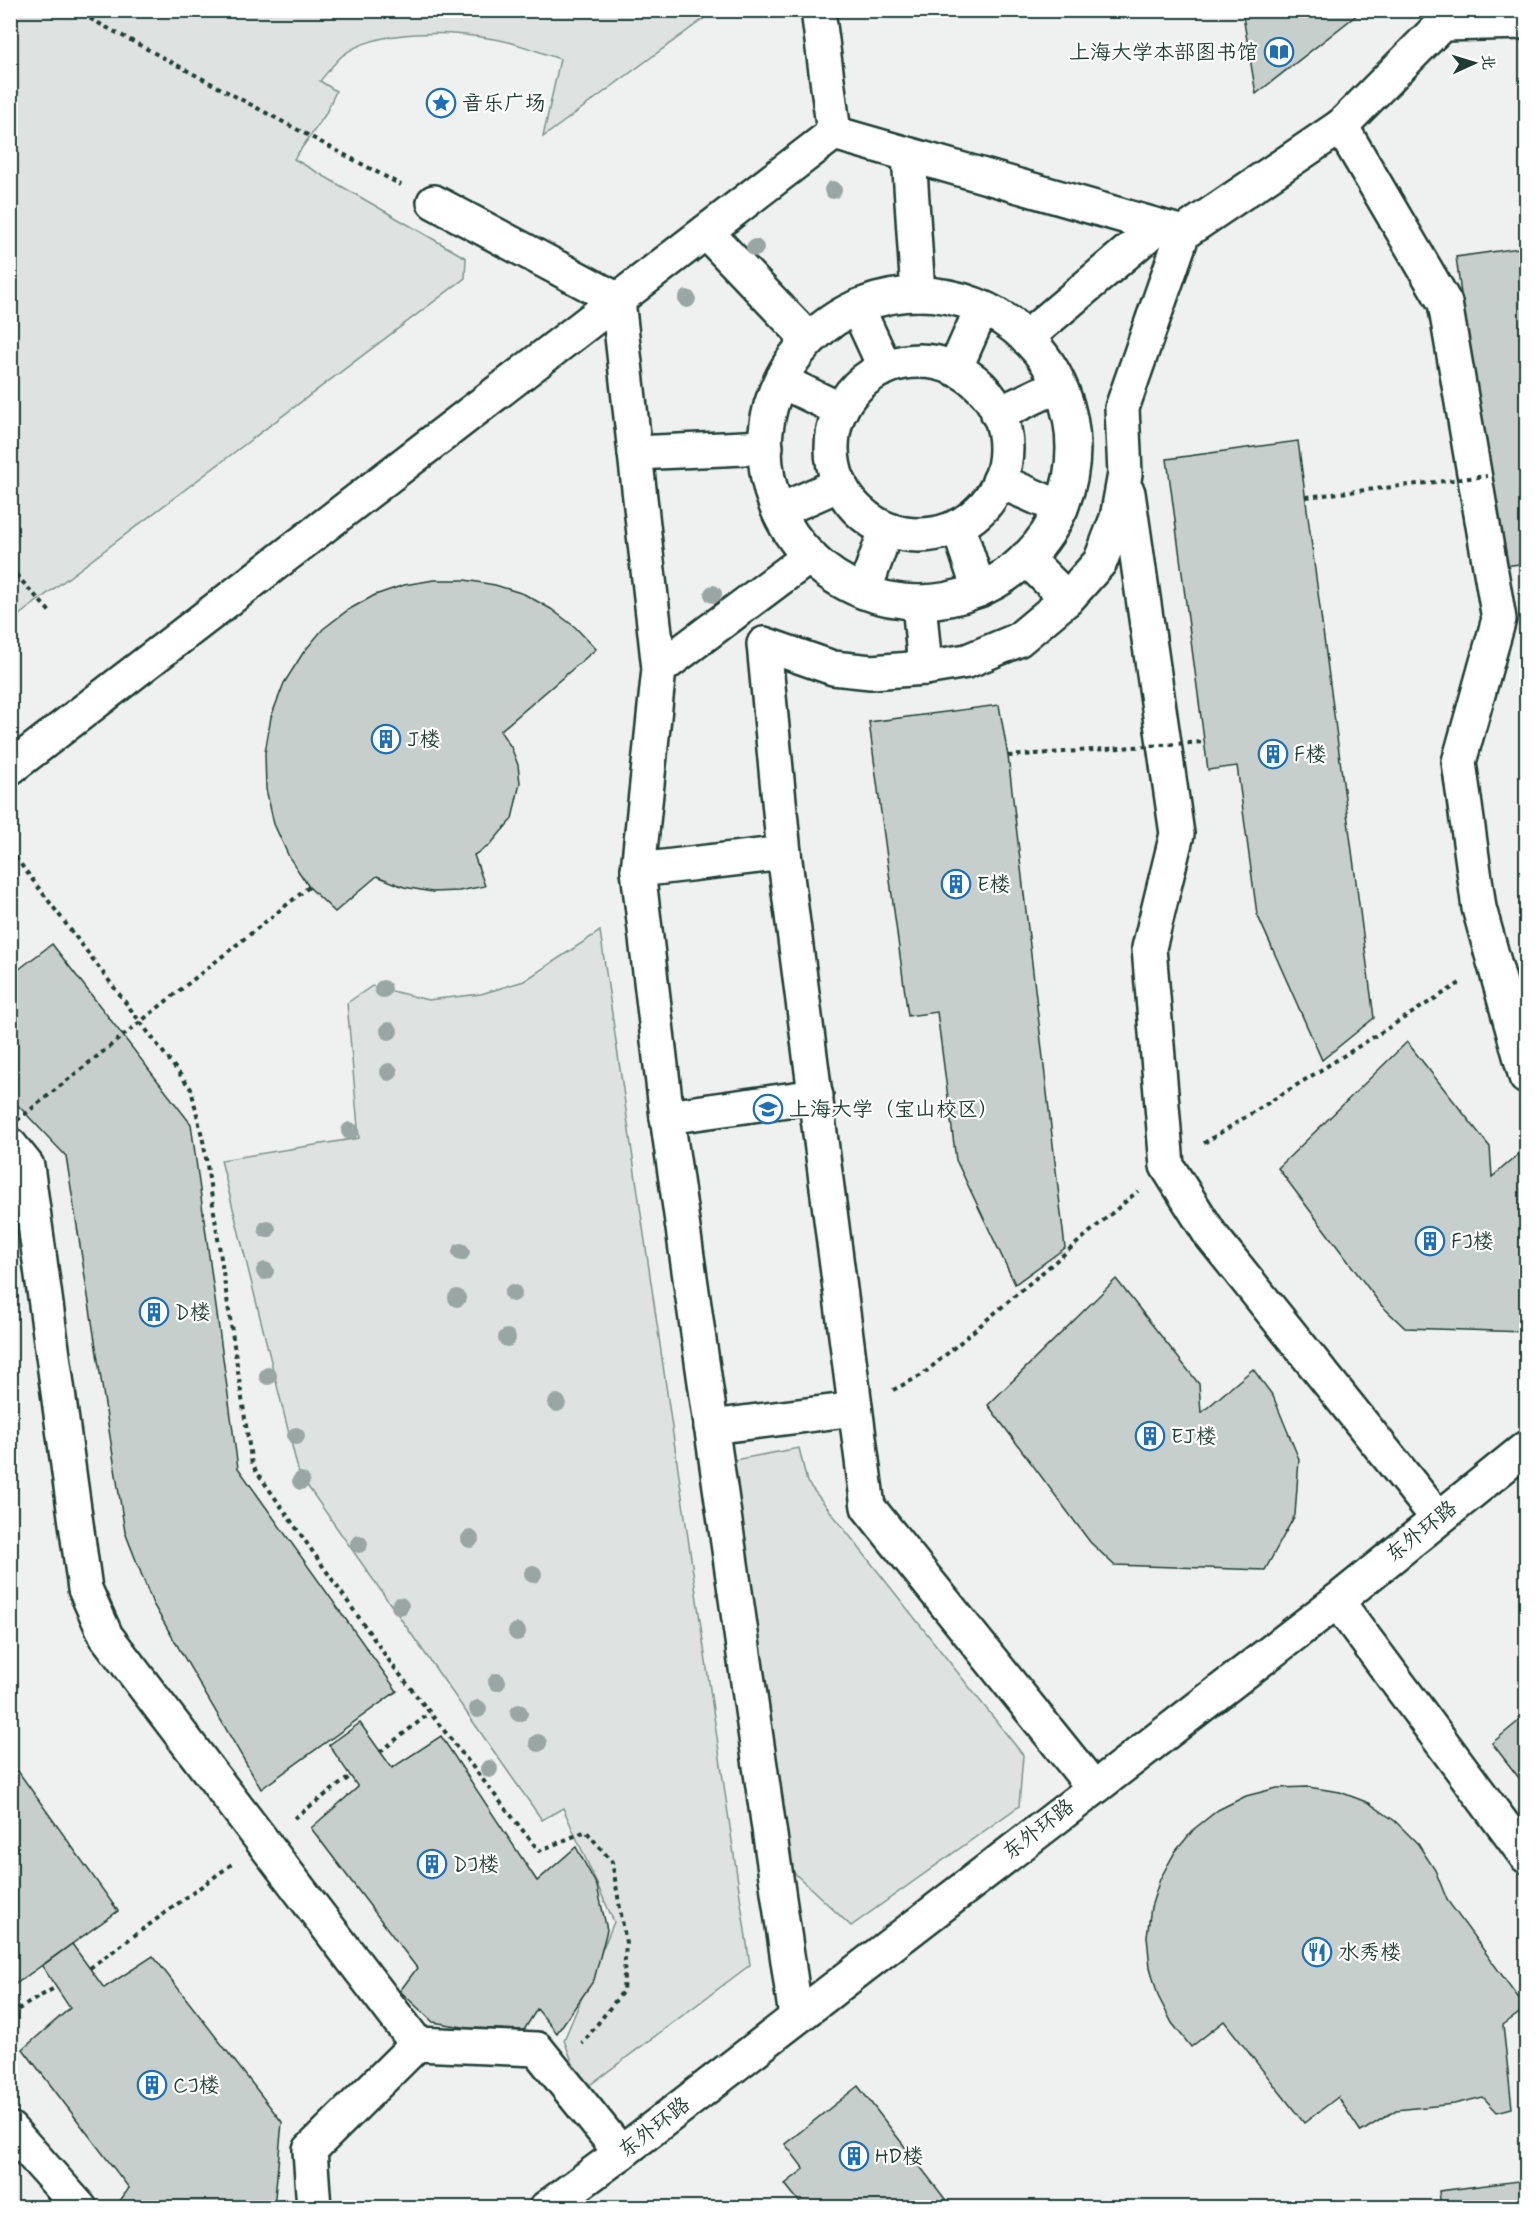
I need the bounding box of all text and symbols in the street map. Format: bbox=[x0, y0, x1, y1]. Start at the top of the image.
north arrow bbox=[1444, 33, 1504, 93]
library icon: 上海大学本部图书馆 bbox=[1263, 36, 1295, 68]
place label: 上海大学本部图书馆 bbox=[1069, 39, 1258, 67]
text: 北 bbox=[1476, 53, 1499, 71]
place icon: 音乐广场 bbox=[425, 87, 457, 119]
place label: 音乐广场 bbox=[462, 90, 546, 118]
building icon: J楼 bbox=[370, 723, 402, 755]
place label: J楼 bbox=[407, 726, 440, 754]
building icon: F楼 bbox=[1257, 738, 1289, 770]
place label: F楼 bbox=[1294, 741, 1326, 769]
building icon: E楼 bbox=[940, 868, 972, 900]
place label: E楼 bbox=[977, 871, 1010, 899]
school or university icon: 上海大学（宝山校区） bbox=[752, 1093, 784, 1125]
place label: 上海大学（宝山校区） bbox=[789, 1096, 999, 1124]
building icon: FJ楼 bbox=[1414, 1225, 1446, 1257]
place label: FJ楼 bbox=[1451, 1228, 1494, 1256]
building icon: D楼 bbox=[138, 1296, 170, 1328]
place label: D楼 bbox=[175, 1299, 210, 1327]
building icon: EJ楼 bbox=[1134, 1420, 1166, 1452]
place label: EJ楼 bbox=[1171, 1423, 1216, 1451]
street label: 东外环路 bbox=[1380, 1494, 1463, 1569]
street label: 东外环路 bbox=[997, 1793, 1080, 1867]
building icon: DJ楼 bbox=[416, 1848, 448, 1880]
place label: DJ楼 bbox=[453, 1851, 499, 1879]
restaurant icon: 水秀楼 bbox=[1301, 1936, 1333, 1968]
place label: 水秀楼 bbox=[1338, 1939, 1401, 1967]
building icon: CJ楼 bbox=[136, 2069, 168, 2101]
place label: CJ楼 bbox=[173, 2072, 219, 2100]
street label: 东外环路 bbox=[613, 2091, 696, 2165]
building icon: HD楼 bbox=[838, 2140, 870, 2172]
place label: HD楼 bbox=[875, 2143, 923, 2171]

